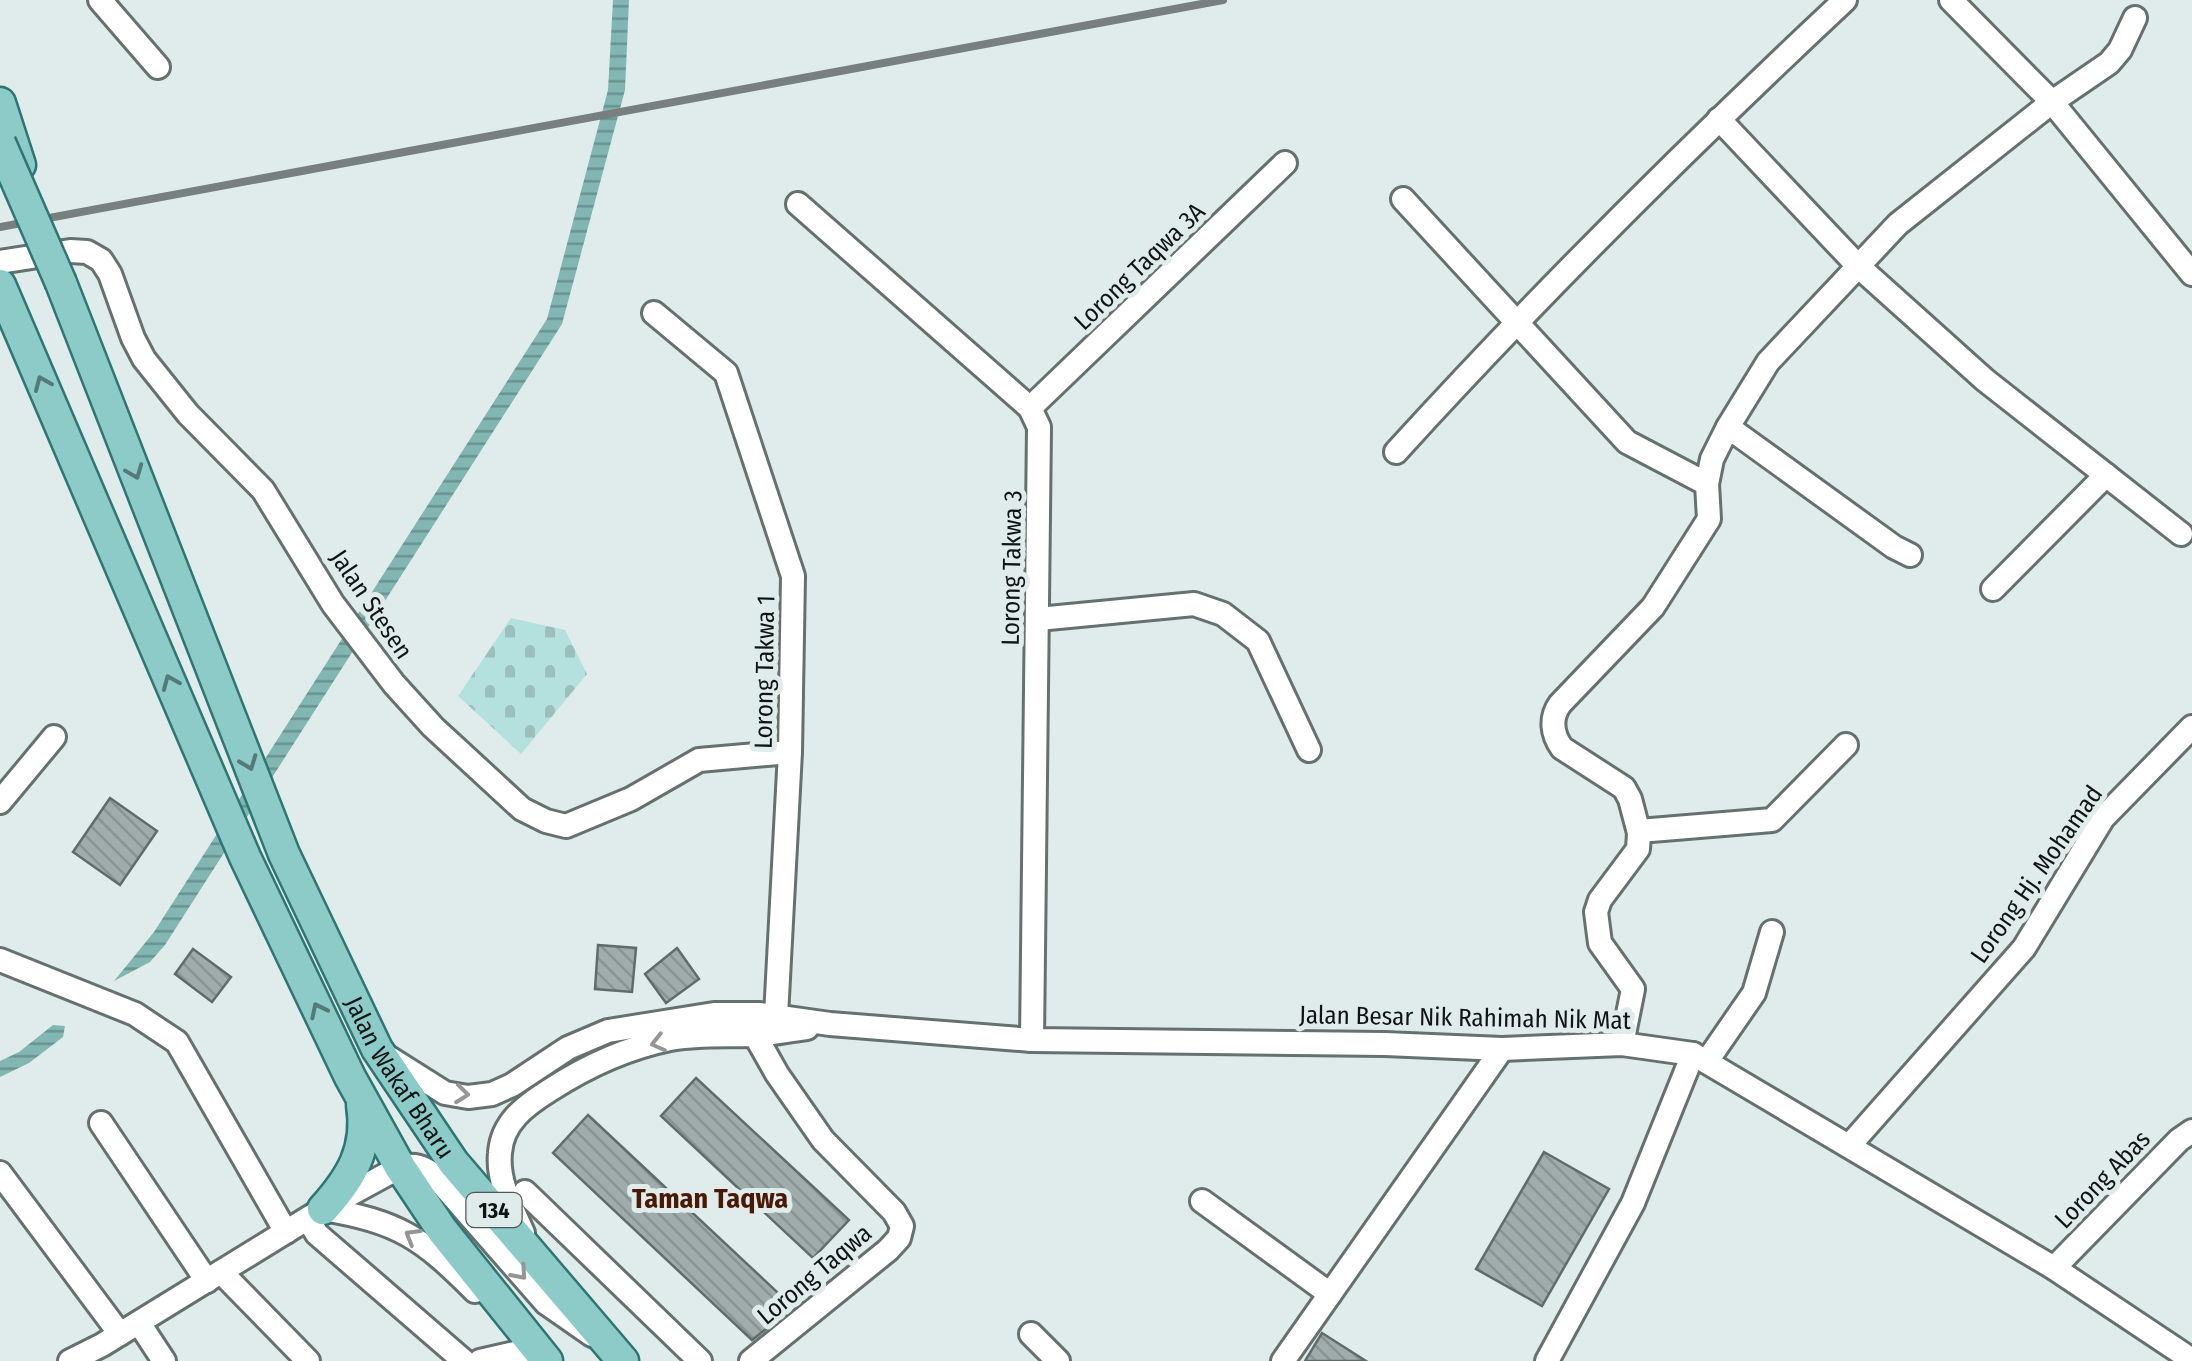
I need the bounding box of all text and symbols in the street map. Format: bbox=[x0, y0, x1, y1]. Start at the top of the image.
street label: Lorong Taqwa 3A bbox=[1068, 197, 1211, 337]
one-way arrow bbox=[34, 375, 54, 393]
one-way arrow bbox=[123, 462, 143, 480]
street label: Lorong Takwa 3 bbox=[996, 490, 1028, 646]
street label: Jalan Stesen bbox=[324, 544, 419, 665]
street label: Lorong Takwa 1 bbox=[749, 595, 781, 749]
one-way arrow bbox=[162, 674, 182, 692]
one-way arrow bbox=[237, 754, 258, 771]
street label: Lorong Hj. Mohamad bbox=[1964, 780, 2109, 969]
street label: Jalan Wakaf Bharu bbox=[338, 992, 460, 1165]
street label: Jalan Besar Nik Rahimah Nik Mat bbox=[1299, 1000, 1632, 1036]
one-way arrow bbox=[310, 1002, 330, 1020]
one-way arrow bbox=[650, 1031, 667, 1052]
one-way arrow bbox=[454, 1083, 470, 1104]
street label: Lorong Abas bbox=[2049, 1124, 2157, 1235]
district label: Taman Taqwa bbox=[632, 1182, 788, 1215]
road number: 134 bbox=[466, 1193, 522, 1227]
street label: Lorong Taqwa bbox=[751, 1218, 878, 1331]
one-way arrow bbox=[405, 1229, 423, 1248]
one-way arrow bbox=[508, 1262, 526, 1280]

